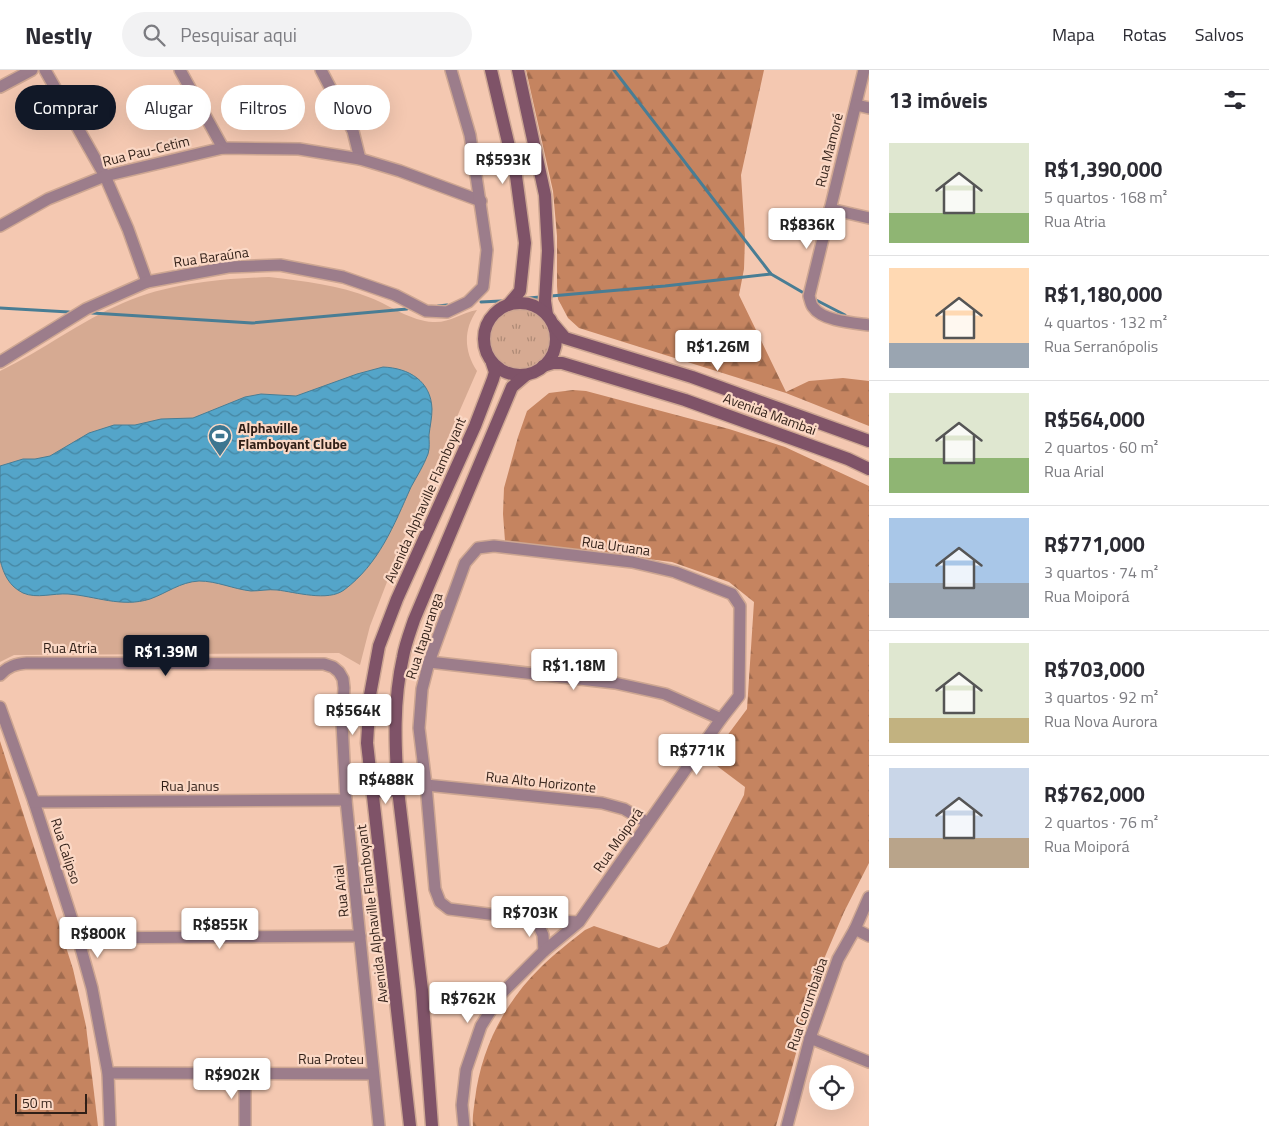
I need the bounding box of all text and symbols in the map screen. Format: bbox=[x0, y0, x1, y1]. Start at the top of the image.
search box bbox=[122, 12, 472, 57]
text: Nestly bbox=[25, 17, 92, 53]
text: Pesquisar aqui bbox=[180, 20, 297, 49]
icon: search bbox=[140, 21, 168, 49]
text: Mapa bbox=[1052, 21, 1095, 48]
text: Rotas bbox=[1123, 21, 1167, 48]
text: Salvos bbox=[1195, 21, 1244, 48]
text: 13 imóveis bbox=[889, 84, 988, 116]
chip: Comprar bbox=[15, 85, 116, 130]
chip: Alugar bbox=[126, 85, 211, 130]
chip: Filtros bbox=[221, 85, 305, 130]
chip: Novo bbox=[315, 85, 390, 130]
icon: filters bbox=[1221, 86, 1249, 114]
street label: Rua Mamoré bbox=[809, 111, 848, 189]
street label: Rua Pau-Cetim bbox=[100, 130, 192, 171]
pin: R$593K bbox=[462, 142, 544, 185]
text: R$593K bbox=[475, 147, 531, 171]
text: R$1,390,000 bbox=[1044, 153, 1162, 185]
icon: home bbox=[929, 163, 989, 223]
text: 5 quartos · 168 m² bbox=[1044, 185, 1167, 209]
pin: R$836K bbox=[766, 208, 848, 250]
text: Rua Atria bbox=[1044, 209, 1106, 233]
text: R$836K bbox=[779, 212, 835, 236]
street label: Rua Baraúna bbox=[172, 241, 250, 272]
text: R$1,180,000 bbox=[1044, 278, 1162, 310]
icon: home bbox=[929, 288, 989, 348]
text: 4 quartos · 132 m² bbox=[1044, 310, 1167, 334]
pin: R$1.26M bbox=[672, 330, 764, 372]
text: R$1.26M bbox=[686, 334, 750, 358]
text: Rua Serranópolis bbox=[1044, 334, 1158, 358]
street label: Avenida Mambai bbox=[721, 387, 820, 440]
text: R$564,000 bbox=[1044, 403, 1145, 435]
street label: Avenida Alphaville Flamboyant bbox=[378, 413, 471, 586]
icon: home bbox=[929, 413, 989, 473]
place label: Alphaville Flamboyant Clube bbox=[238, 417, 347, 454]
sports icon: Alphaville Flamboyant Clube bbox=[207, 423, 233, 457]
text: 2 quartos · 60 m² bbox=[1044, 435, 1158, 459]
text: Rua Arial bbox=[1044, 459, 1104, 483]
text: R$771,000 bbox=[1044, 528, 1145, 560]
street label: Rua Uruana bbox=[580, 530, 652, 561]
icon: home bbox=[929, 538, 989, 598]
text: 3 quartos · 74 m² bbox=[1044, 560, 1158, 584]
text: Rua Moiporá bbox=[1044, 584, 1130, 608]
street label: Rua Itapuranga bbox=[400, 590, 447, 682]
pin: R$1.39M bbox=[120, 634, 212, 677]
street label: Rua Atria bbox=[43, 637, 97, 658]
text: R$1.39M bbox=[134, 639, 198, 663]
pin: R$1.18M bbox=[528, 648, 620, 691]
text: R$1.18M bbox=[542, 653, 606, 677]
text: R$703,000 bbox=[1044, 653, 1145, 685]
icon: home bbox=[929, 663, 989, 723]
text: 3 quartos · 92 m² bbox=[1044, 685, 1158, 709]
pin: R$564K bbox=[312, 694, 394, 736]
text: R$564K bbox=[325, 698, 381, 722]
text: Rua Nova Aurora bbox=[1044, 709, 1157, 733]
pin: R$771K bbox=[656, 734, 738, 776]
text: R$771K bbox=[669, 738, 725, 762]
pin: R$488K bbox=[345, 762, 427, 805]
street label: Rua Alto Horizonte bbox=[485, 765, 597, 798]
text: R$488K bbox=[358, 767, 414, 791]
street label: Rua Janus bbox=[161, 775, 219, 796]
text: R$762,000 bbox=[1044, 778, 1145, 810]
icon: home bbox=[929, 788, 989, 848]
street label: Rua Moiporá bbox=[588, 803, 648, 876]
text: 2 quartos · 76 m² bbox=[1044, 810, 1158, 834]
street label: Rua Calipso bbox=[46, 815, 87, 887]
street label: Avenida Alphaville Flamboyant bbox=[350, 824, 393, 1005]
text: Rua Moiporá bbox=[1044, 834, 1130, 858]
street label: Rua Arial bbox=[327, 864, 354, 918]
pin: R$703K bbox=[489, 896, 571, 938]
text: R$703K bbox=[502, 900, 558, 924]
pin: R$855K bbox=[179, 908, 261, 950]
text: R$855K bbox=[192, 912, 248, 936]
pin: R$800K bbox=[57, 916, 139, 959]
text: R$800K bbox=[70, 921, 126, 945]
street label: Rua Corumbaiba bbox=[781, 955, 832, 1053]
pin: R$762K bbox=[427, 982, 509, 1024]
text: R$762K bbox=[440, 986, 496, 1010]
street label: Rua Proteu bbox=[298, 1048, 364, 1069]
pin: R$902K bbox=[191, 1058, 273, 1100]
text: R$902K bbox=[204, 1062, 260, 1086]
map controls bbox=[809, 1065, 854, 1110]
button: locate bbox=[809, 1065, 854, 1110]
scale bar bbox=[15, 1091, 88, 1114]
text: 50 m bbox=[22, 1092, 52, 1113]

